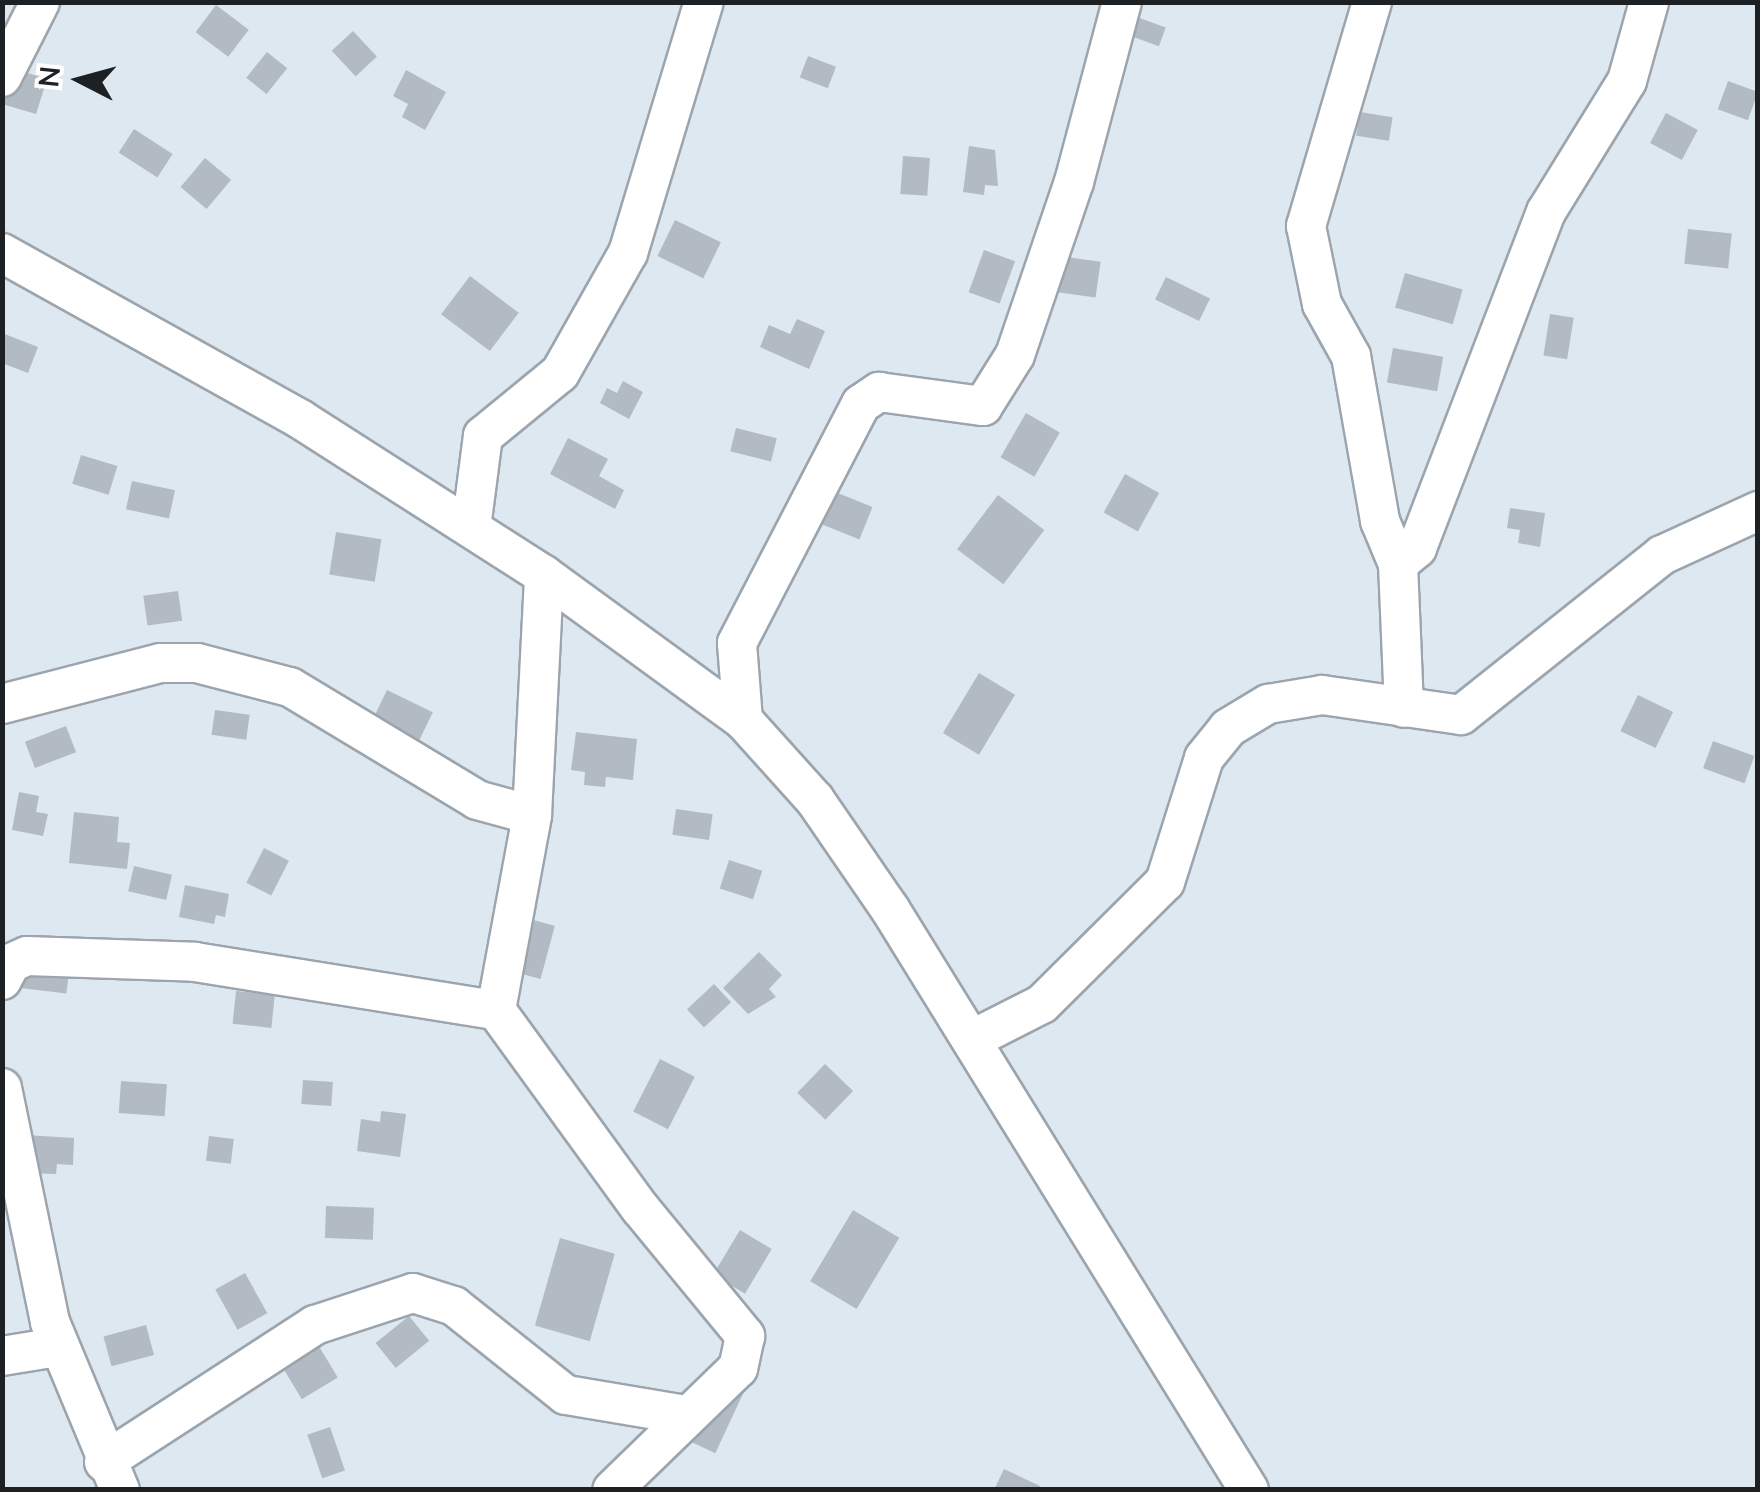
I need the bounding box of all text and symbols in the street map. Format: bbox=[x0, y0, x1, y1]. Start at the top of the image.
north arrow bbox=[30, 30, 130, 130]
text: N bbox=[30, 64, 70, 89]

